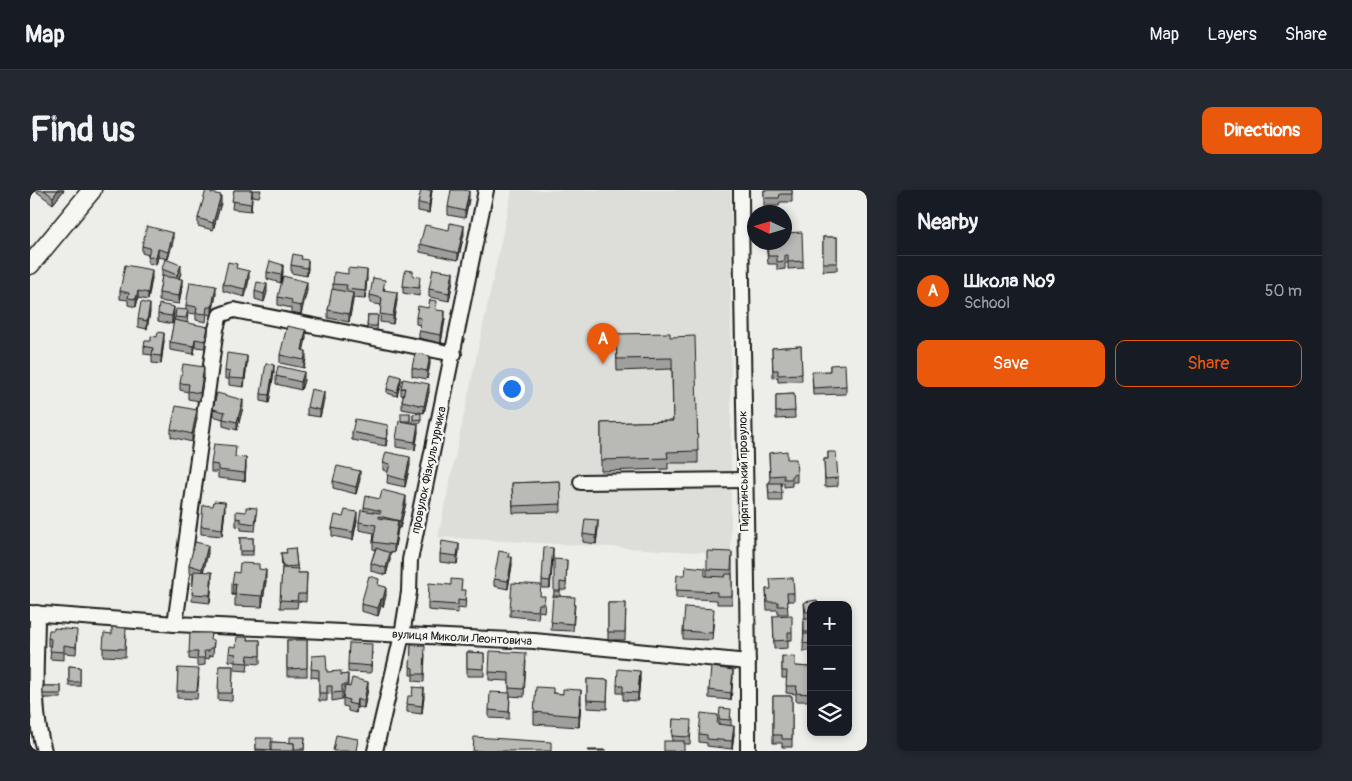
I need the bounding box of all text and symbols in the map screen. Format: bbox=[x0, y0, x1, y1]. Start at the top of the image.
text: Map bbox=[25, 20, 65, 49]
text: Map bbox=[1150, 23, 1179, 46]
text: Layers bbox=[1207, 23, 1257, 46]
text: Share bbox=[1285, 23, 1327, 46]
button: Directions bbox=[1202, 107, 1322, 154]
text: Find us bbox=[30, 108, 135, 152]
north arrow bbox=[747, 205, 792, 250]
text: Nearby bbox=[917, 209, 978, 236]
text: Школа №9 bbox=[964, 269, 1055, 293]
text: A bbox=[928, 281, 938, 301]
text: 50 m bbox=[1265, 281, 1302, 301]
text: School bbox=[964, 293, 1010, 313]
pin: A bbox=[587, 323, 619, 364]
button: Save bbox=[917, 340, 1105, 387]
button: Share bbox=[1115, 340, 1302, 387]
your location bbox=[499, 376, 525, 402]
street label: провулок Фізкультурника bbox=[408, 405, 450, 535]
street label: Пирятинський провулок bbox=[735, 410, 753, 532]
map controls bbox=[807, 601, 852, 736]
button: + bbox=[807, 601, 852, 646]
street label: вулиця Миколи Леонтовича bbox=[392, 627, 533, 649]
button: − bbox=[807, 646, 852, 691]
button: layers bbox=[807, 691, 852, 736]

